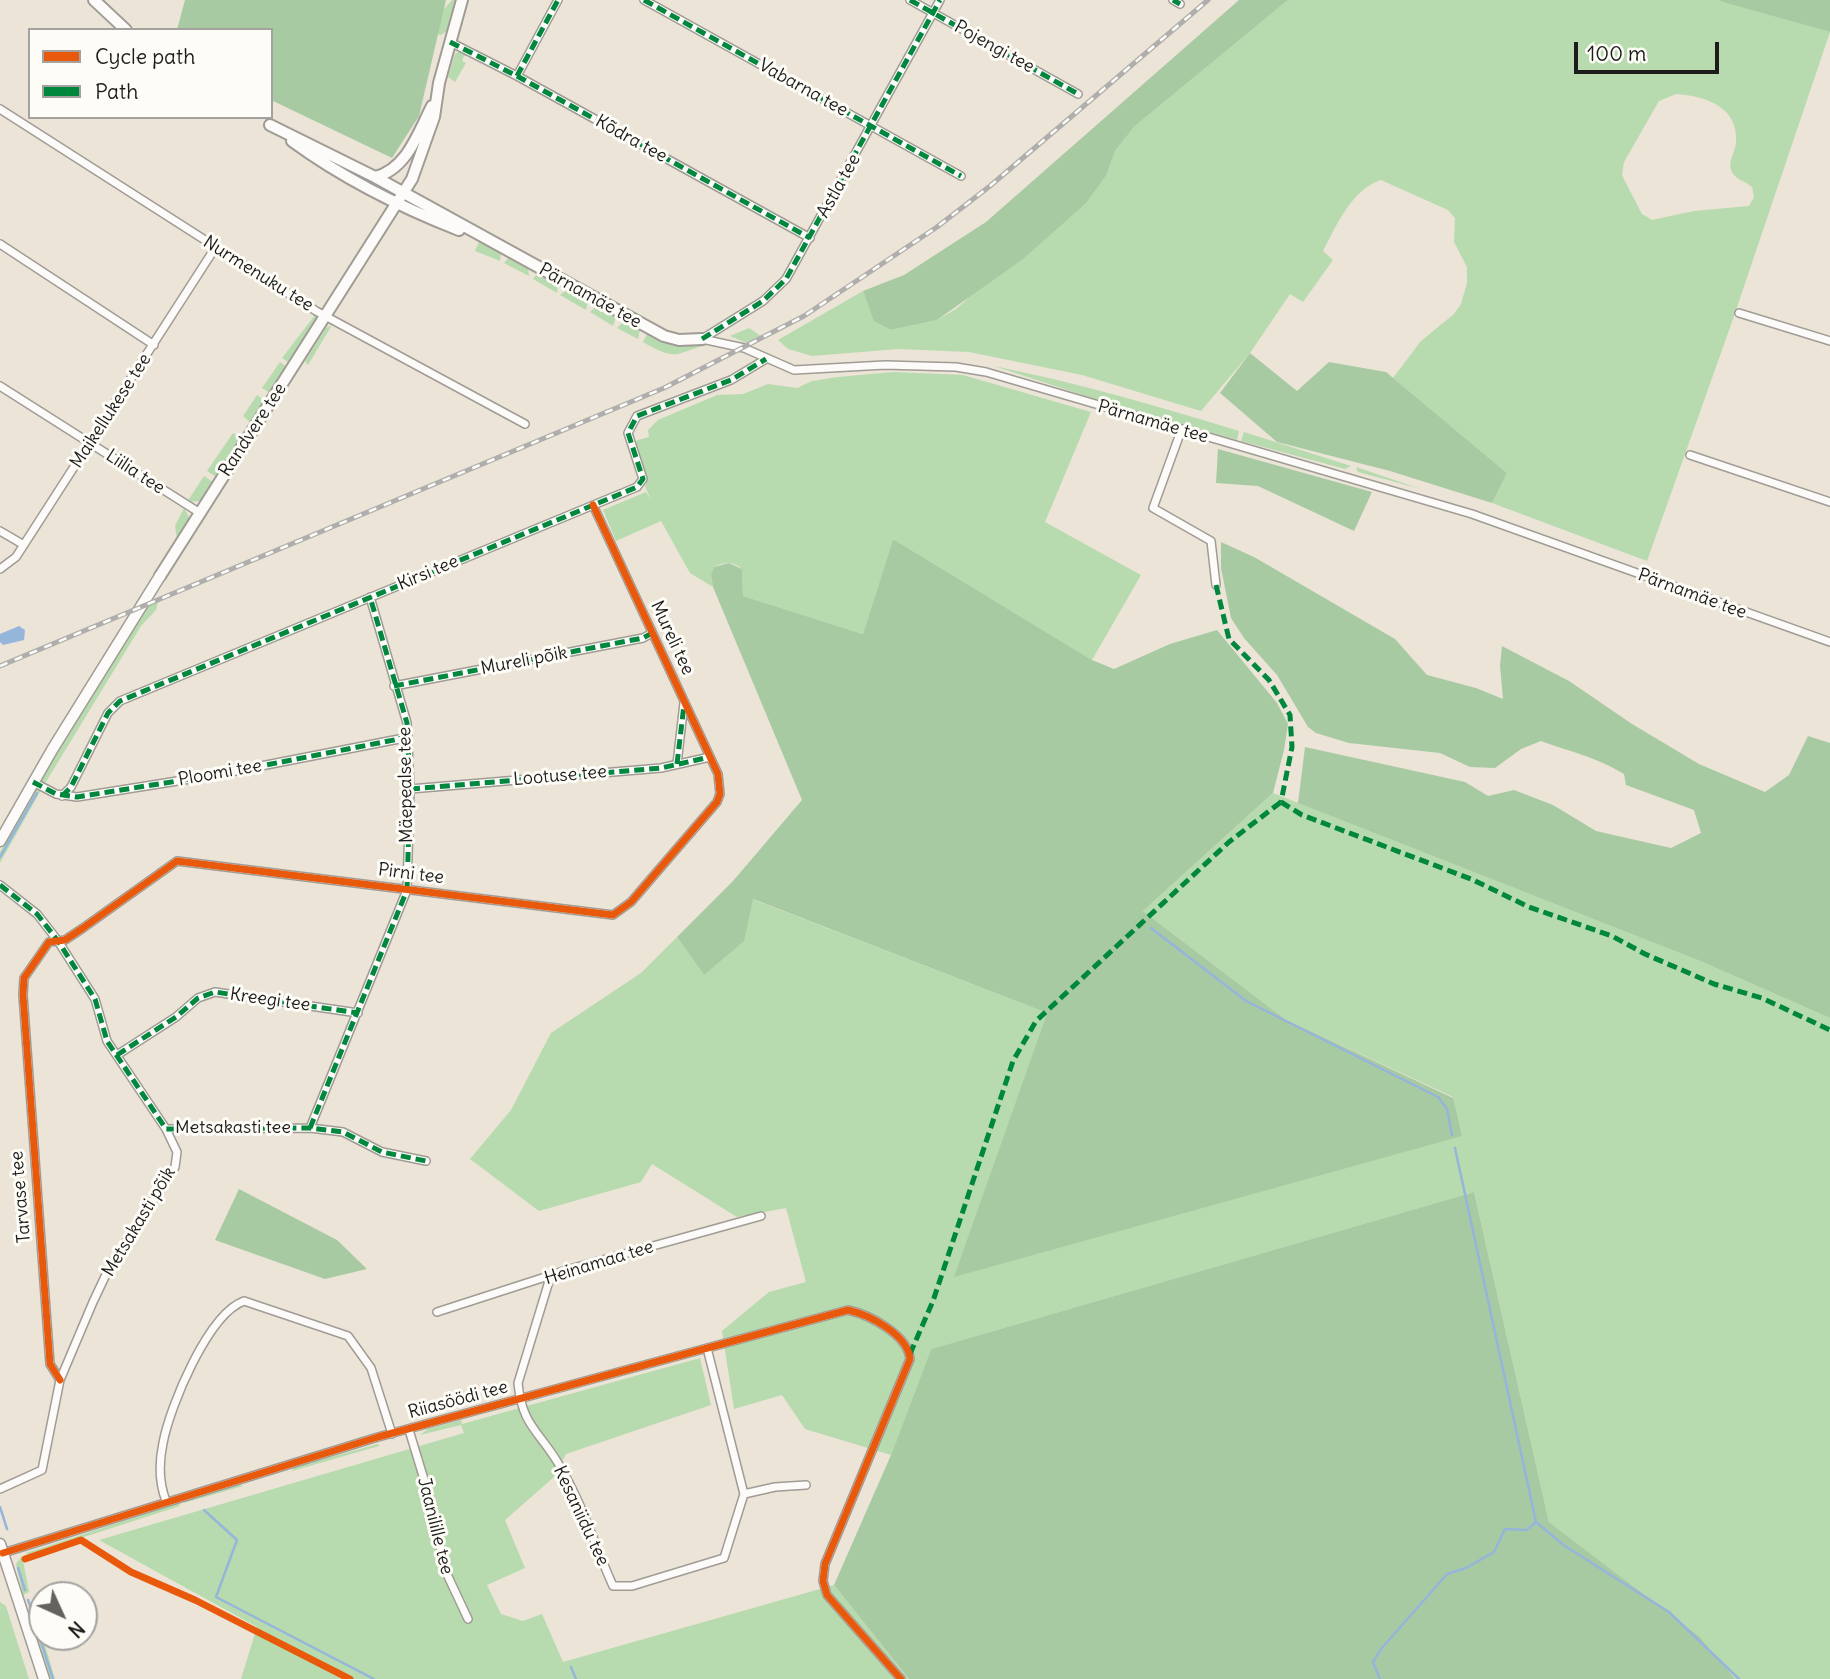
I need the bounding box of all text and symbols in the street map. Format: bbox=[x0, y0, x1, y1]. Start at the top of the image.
street label: Pojengi tee bbox=[950, 16, 1038, 78]
legend bbox=[28, 28, 273, 119]
scale bar bbox=[1578, 28, 1723, 72]
text: 100 m bbox=[1587, 40, 1646, 67]
text: Cycle path bbox=[95, 43, 195, 70]
street label: Vabarna tee bbox=[755, 55, 851, 121]
text: Path bbox=[95, 78, 138, 105]
street label: Kõdra tee bbox=[591, 110, 671, 168]
street label: Astla tee bbox=[813, 150, 865, 222]
street label: Nurmenuku tee bbox=[199, 232, 317, 316]
street label: Pärnamäe tee bbox=[535, 259, 645, 333]
street label: Maikellukese tee bbox=[66, 350, 156, 472]
street label: Randvere tee bbox=[215, 379, 291, 481]
street label: Pärnamäe tee bbox=[1095, 396, 1211, 448]
street label: Liilia tee bbox=[102, 445, 168, 499]
street label: Kirsi tee bbox=[394, 551, 462, 595]
street label: Pärnamäe tee bbox=[1635, 564, 1749, 624]
street label: Mureli tee bbox=[645, 598, 699, 678]
street label: Mureli põik bbox=[479, 642, 569, 680]
street label: Mäepealse tee bbox=[394, 727, 418, 843]
street label: Ploomi tee bbox=[177, 755, 263, 791]
street label: Lootuse tee bbox=[512, 761, 608, 791]
street label: Pirni tee bbox=[377, 859, 445, 889]
street label: Kreegi tee bbox=[228, 984, 312, 1016]
street label: Metsakasti tee bbox=[175, 1117, 291, 1139]
street label: Tarvase tee bbox=[6, 1150, 36, 1244]
street label: Metsakasti põik bbox=[98, 1163, 180, 1281]
street label: Heinamaa tee bbox=[542, 1236, 656, 1290]
street label: Riiasöödi tee bbox=[406, 1376, 510, 1424]
street label: Kesaniidu tee bbox=[548, 1463, 614, 1569]
street label: Jaanilille tee bbox=[412, 1475, 458, 1577]
north arrow bbox=[28, 1581, 98, 1651]
text: N bbox=[63, 1616, 90, 1643]

